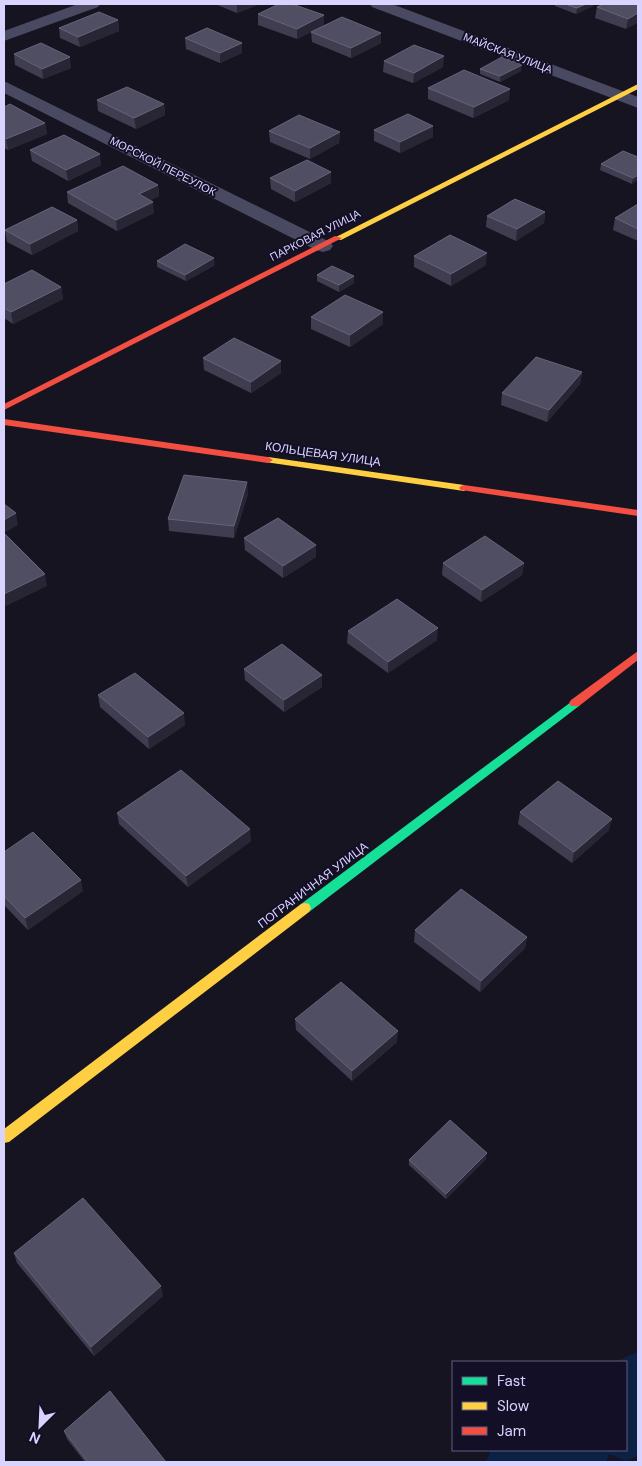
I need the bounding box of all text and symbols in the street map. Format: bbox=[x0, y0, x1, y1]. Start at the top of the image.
street label: МАЙСКАЯ УЛИЦА bbox=[462, 30, 555, 77]
street label: МОРСКОЙ ПЕРЕУЛОК bbox=[108, 133, 219, 199]
street label: ПАРКОВАЯ УЛИЦА bbox=[267, 206, 363, 264]
street label: КОЛЬЦЕВАЯ УЛИЦА bbox=[264, 438, 382, 470]
street label: ПОГРАНИЧНАЯ УЛИЦА bbox=[255, 838, 371, 932]
legend bbox=[452, 1361, 627, 1451]
text: Fast bbox=[497, 1371, 526, 1391]
text: Slow bbox=[497, 1396, 530, 1416]
north arrow bbox=[15, 1401, 65, 1451]
text: Jam bbox=[497, 1421, 526, 1441]
text: N bbox=[26, 1428, 43, 1448]

